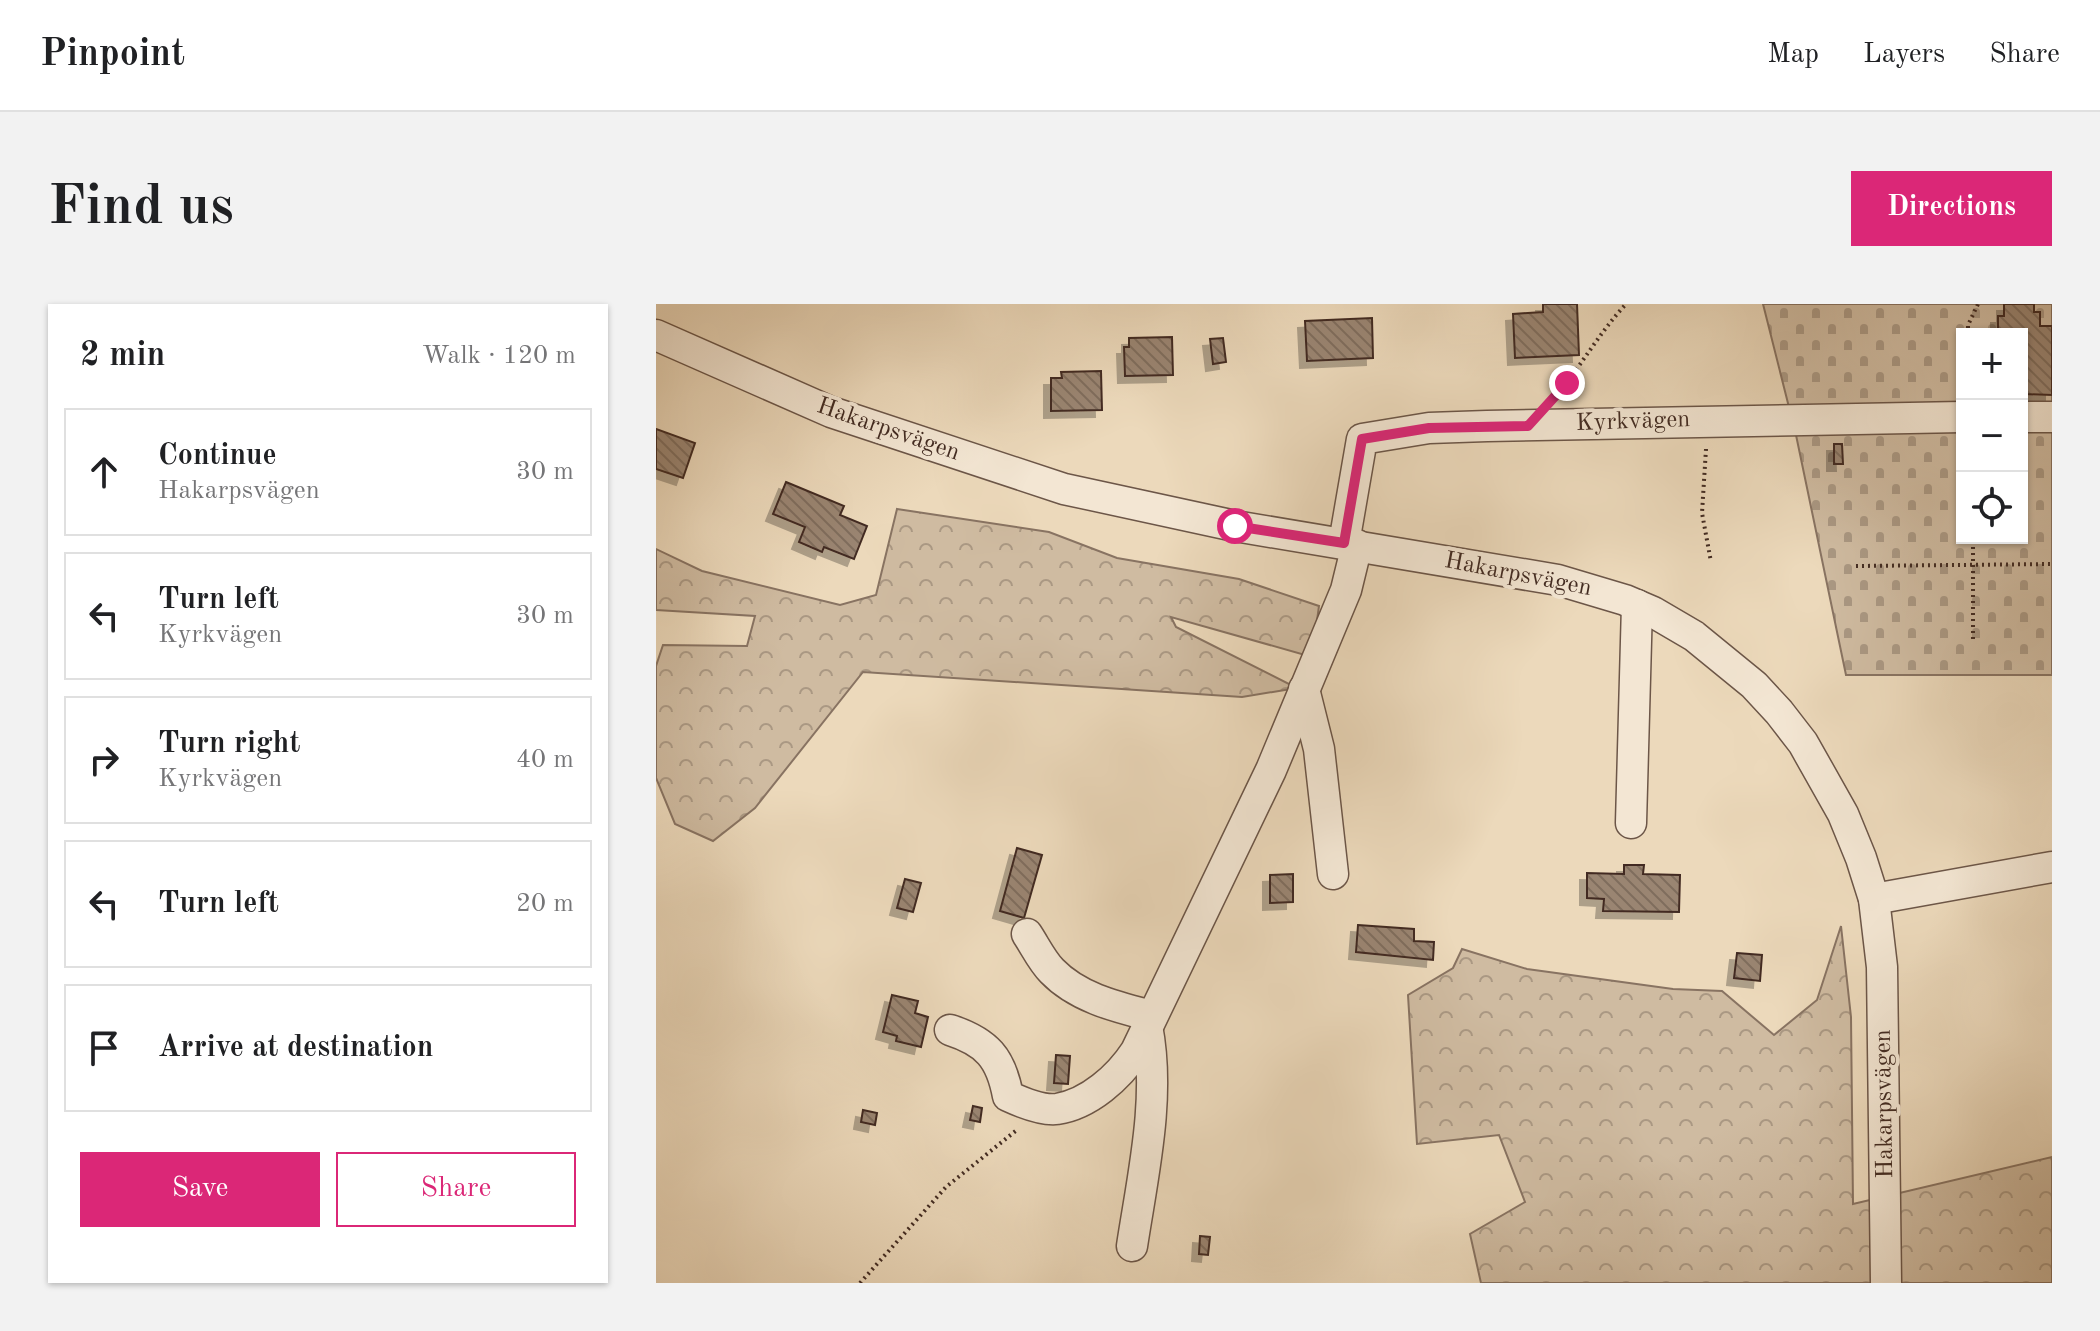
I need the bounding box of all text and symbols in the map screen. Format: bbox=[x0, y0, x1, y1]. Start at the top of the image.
text: Pinpoint bbox=[40, 36, 185, 74]
text: Map bbox=[1767, 41, 1819, 69]
text: Layers bbox=[1863, 41, 1945, 69]
text: Share bbox=[1989, 41, 2060, 69]
button: Directions bbox=[1851, 171, 2052, 246]
text: Find us bbox=[48, 180, 234, 236]
map controls bbox=[1956, 328, 2028, 544]
button: + bbox=[1956, 328, 2028, 400]
text: 2 min bbox=[80, 339, 165, 373]
text: Walk · 120 m bbox=[422, 343, 576, 369]
route end bbox=[1549, 365, 1585, 401]
street label: Hakarpsvägen bbox=[813, 394, 963, 466]
button: − bbox=[1956, 400, 2028, 472]
street label: Kyrkvägen bbox=[1575, 408, 1691, 436]
text: Continue bbox=[158, 441, 277, 471]
icon: ahead bbox=[82, 450, 126, 494]
text: 30 m bbox=[516, 459, 574, 485]
button: locate bbox=[1956, 472, 2028, 544]
text: Hakarpsvägen bbox=[158, 478, 320, 504]
route start bbox=[1217, 508, 1253, 544]
street label: Hakarpsvägen bbox=[1442, 549, 1594, 601]
text: Turn left bbox=[158, 585, 279, 615]
icon: left bbox=[82, 594, 126, 638]
text: 30 m bbox=[516, 603, 574, 629]
text: Kyrkvägen bbox=[158, 622, 282, 648]
text: Turn right bbox=[158, 729, 300, 759]
icon: right bbox=[82, 738, 126, 782]
text: 40 m bbox=[516, 747, 574, 773]
text: Kyrkvägen bbox=[158, 766, 282, 792]
icon: left bbox=[82, 882, 126, 926]
text: Turn left bbox=[158, 889, 279, 919]
text: 20 m bbox=[516, 891, 574, 917]
icon: arrive bbox=[82, 1026, 126, 1070]
street label: Hakarpsvägen bbox=[1872, 1029, 1898, 1179]
text: Arrive at destination bbox=[158, 1033, 433, 1063]
button: Save bbox=[80, 1152, 320, 1227]
button: Share bbox=[336, 1152, 576, 1227]

